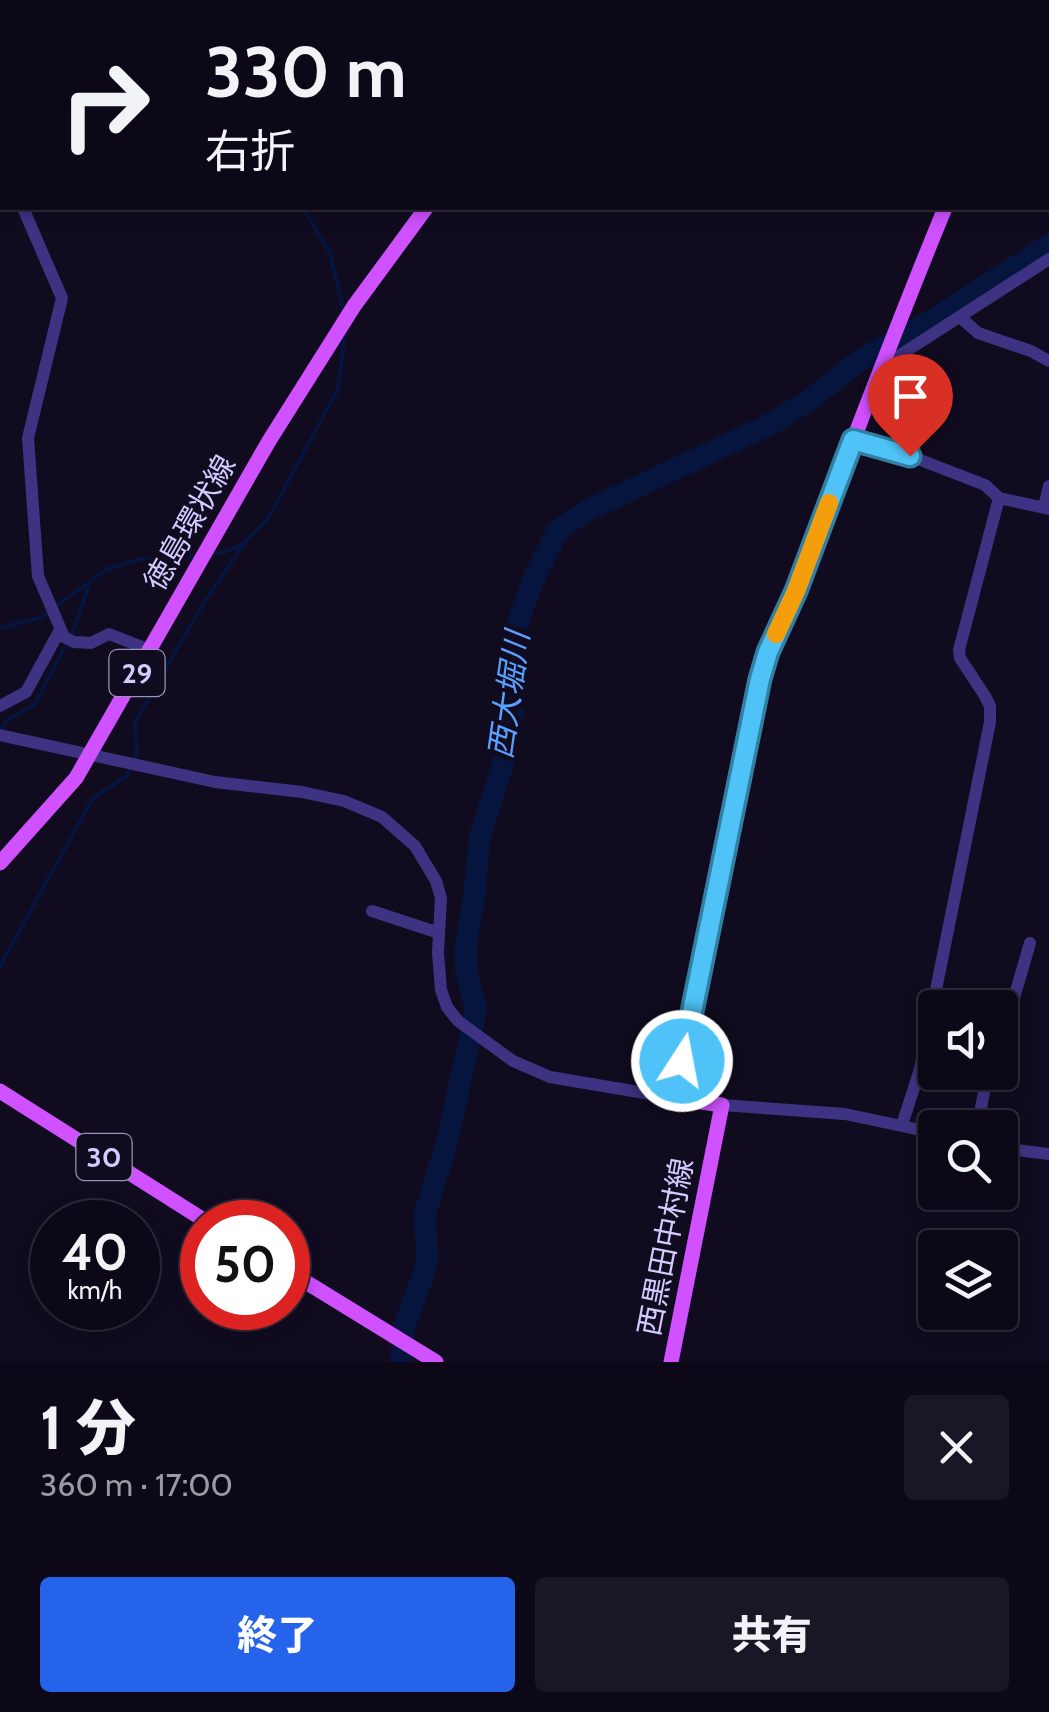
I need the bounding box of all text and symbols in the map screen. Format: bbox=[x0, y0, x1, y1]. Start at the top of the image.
text: 330 m bbox=[205, 29, 406, 115]
icon: right bbox=[40, 40, 170, 170]
text: 右折 bbox=[205, 124, 295, 178]
pin bbox=[868, 354, 953, 457]
icon: arrive bbox=[883, 369, 938, 424]
street label: 徳島環状線 bbox=[136, 449, 243, 597]
water label: 西大堀川 bbox=[480, 626, 537, 761]
road number: 29 bbox=[110, 650, 164, 696]
map controls bbox=[918, 990, 1018, 1330]
button: sound bbox=[918, 990, 1018, 1090]
position arrow bbox=[630, 1009, 734, 1113]
button: search bbox=[918, 1110, 1018, 1210]
road number: 30 bbox=[76, 1134, 132, 1180]
street label: 西黒田中村線 bbox=[630, 1155, 701, 1339]
speed limit sign: 50 bbox=[180, 1200, 310, 1330]
text: 40 bbox=[62, 1222, 128, 1283]
button: layers bbox=[918, 1230, 1018, 1330]
text: km/h bbox=[68, 1275, 122, 1305]
text: 1 分 bbox=[40, 1391, 136, 1464]
button: close bbox=[904, 1395, 1009, 1500]
text: 360 m · 17:00 bbox=[40, 1465, 233, 1504]
button: 終了 bbox=[40, 1577, 515, 1692]
button: 共有 bbox=[535, 1577, 1009, 1692]

